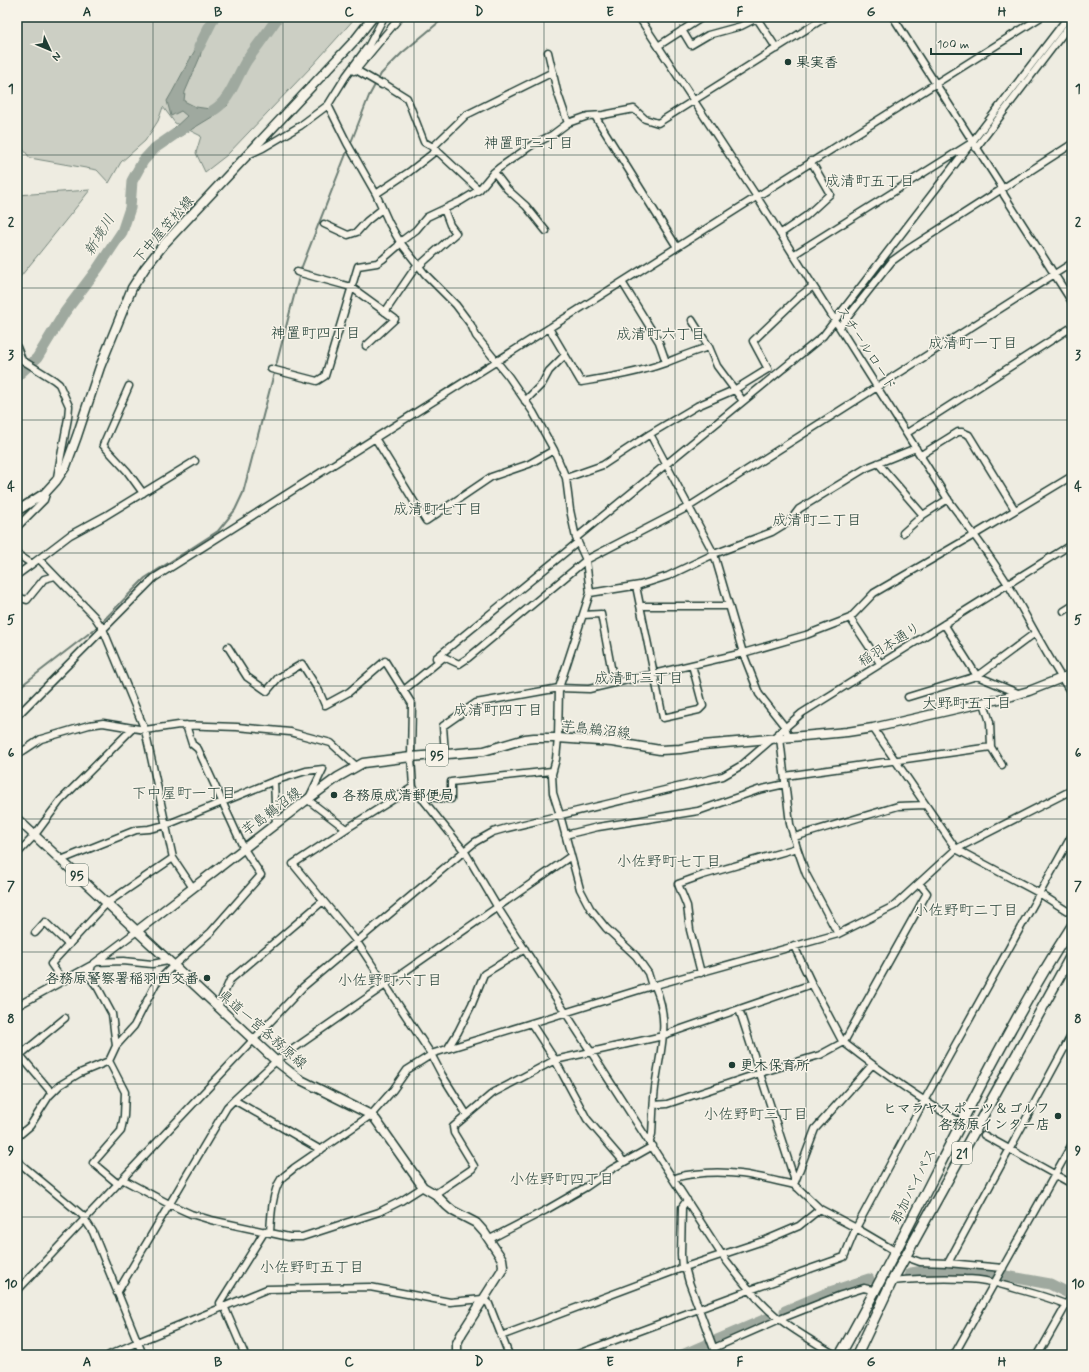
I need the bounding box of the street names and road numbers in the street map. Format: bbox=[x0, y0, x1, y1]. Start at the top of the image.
street label: 下中屋笠松線 bbox=[129, 192, 198, 267]
street label: スチールロード bbox=[832, 303, 900, 394]
street label: 稲羽本通り bbox=[855, 619, 924, 671]
street label: 芋島鵜沼線 bbox=[560, 717, 632, 743]
road number: 95 bbox=[426, 744, 448, 766]
street label: 芋島鵜沼線 bbox=[238, 784, 305, 840]
road number: 95 bbox=[66, 864, 88, 886]
street label: 県道一宮各務原線 bbox=[214, 986, 311, 1073]
road number: 21 bbox=[952, 1142, 972, 1164]
street label: 那加バイパス bbox=[887, 1145, 941, 1228]

